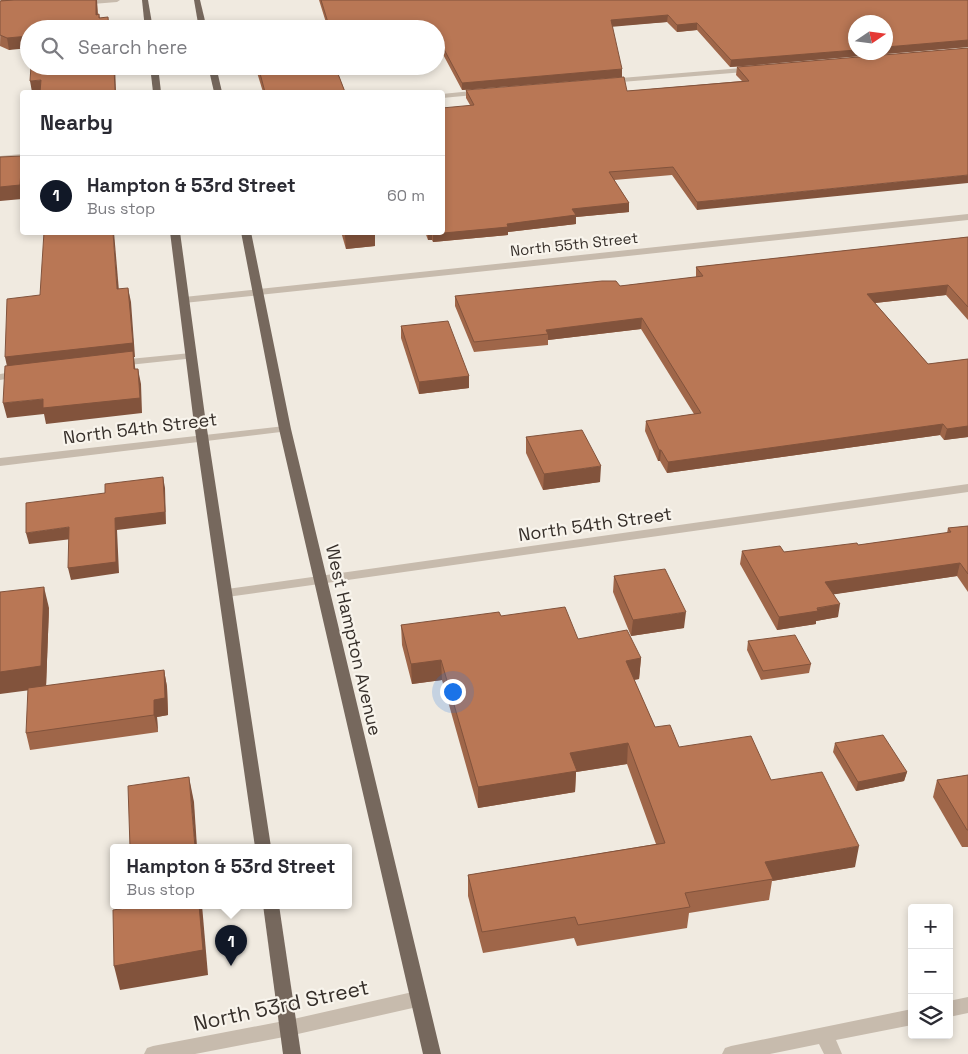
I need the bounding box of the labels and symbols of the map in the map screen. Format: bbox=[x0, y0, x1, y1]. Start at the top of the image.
north arrow bbox=[848, 15, 893, 60]
street label: North 55th Street bbox=[509, 228, 639, 260]
street label: North 54th Street bbox=[62, 407, 218, 449]
street label: North 54th Street bbox=[517, 502, 673, 546]
street label: West Hampton Avenue bbox=[321, 542, 387, 738]
your location bbox=[440, 679, 466, 705]
pin: 1 bbox=[215, 925, 247, 966]
street label: North 53rd Street bbox=[191, 973, 371, 1037]

